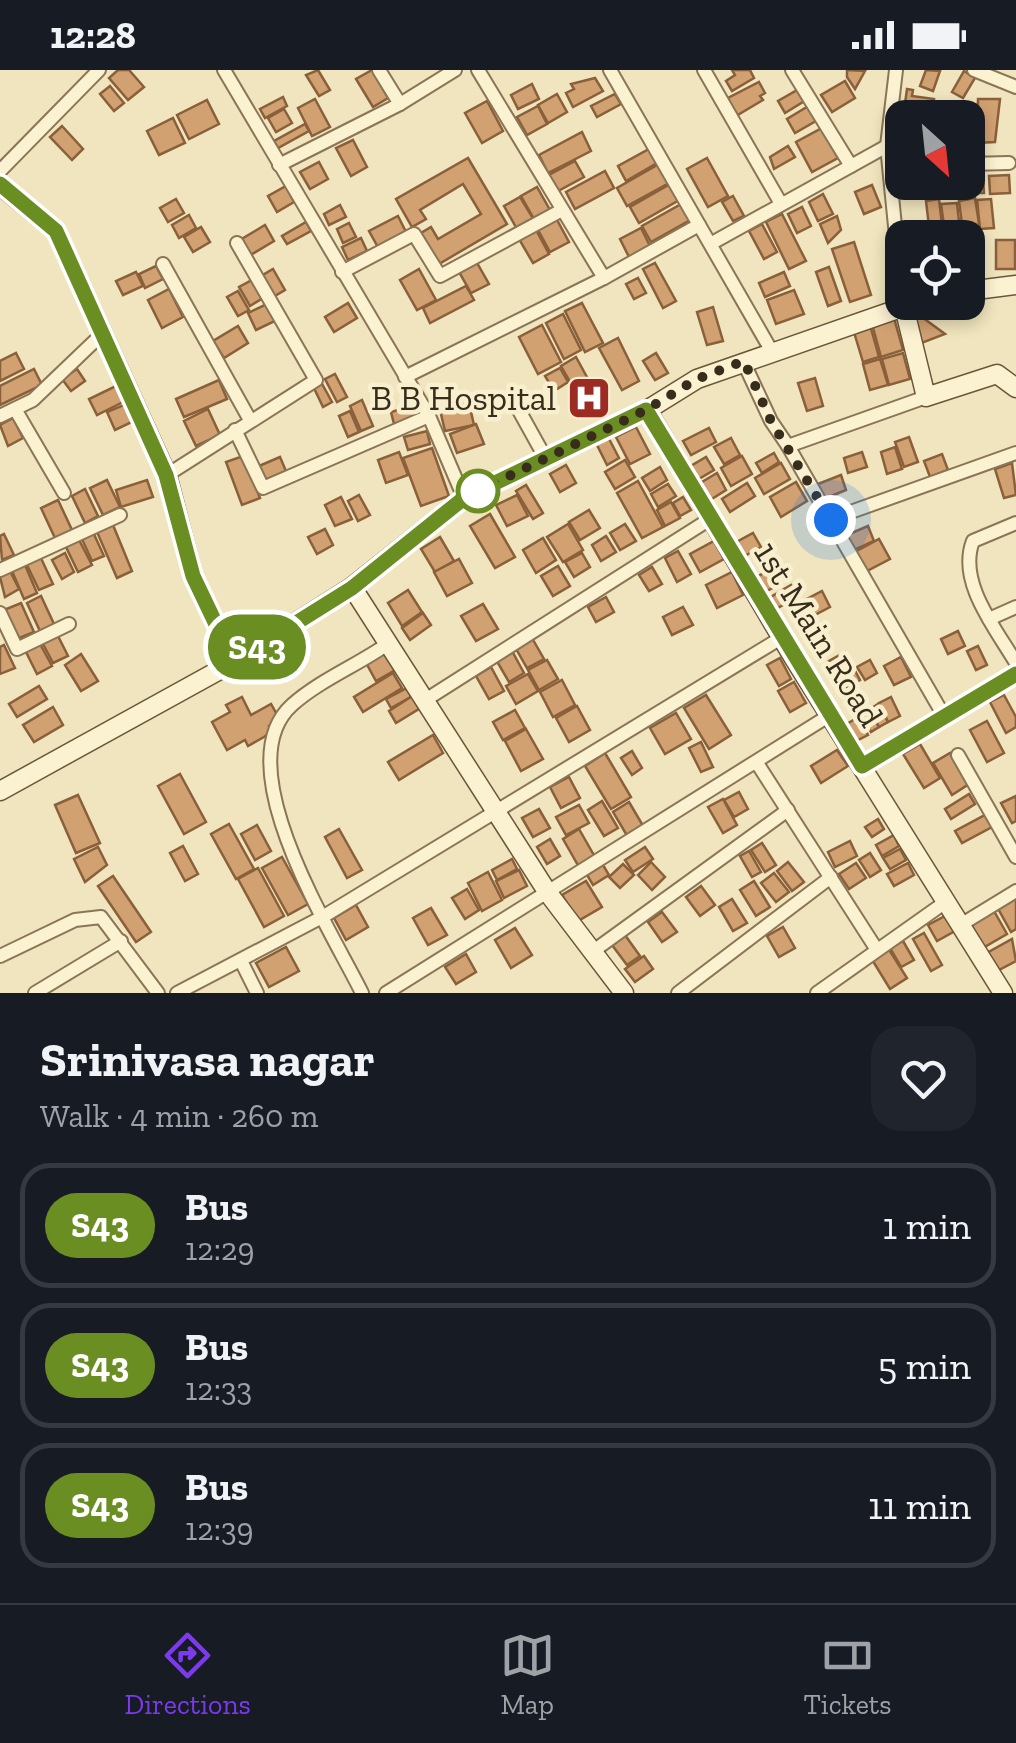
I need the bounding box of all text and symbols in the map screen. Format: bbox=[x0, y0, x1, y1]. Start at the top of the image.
text: 12:28 bbox=[50, 12, 136, 58]
north arrow bbox=[885, 100, 985, 200]
map controls bbox=[885, 100, 985, 320]
button: locate bbox=[885, 220, 985, 320]
hospital icon: B B Hospital bbox=[566, 375, 612, 421]
place label: B B Hospital bbox=[371, 377, 556, 419]
unlabelled marker bbox=[457, 470, 499, 512]
your location bbox=[806, 495, 856, 545]
street label: 1st Main Road bbox=[745, 534, 893, 734]
line badge: S43 bbox=[200, 614, 314, 680]
text: S43 bbox=[228, 626, 286, 668]
button: heart bbox=[871, 1026, 976, 1131]
text: Srinivasa nagar bbox=[40, 1031, 375, 1088]
text: Walk · 4 min · 260 m bbox=[40, 1097, 318, 1135]
text: Bus bbox=[185, 1184, 248, 1230]
text: 1 min bbox=[883, 1203, 971, 1249]
text: S43 bbox=[71, 1204, 129, 1246]
text: 12:29 bbox=[185, 1230, 254, 1268]
text: Bus bbox=[185, 1324, 248, 1370]
text: 5 min bbox=[878, 1343, 971, 1389]
text: S43 bbox=[71, 1344, 129, 1386]
text: 12:33 bbox=[185, 1370, 252, 1408]
text: Bus bbox=[185, 1464, 248, 1510]
text: 11 min bbox=[868, 1483, 971, 1529]
text: S43 bbox=[71, 1484, 129, 1526]
text: 12:39 bbox=[185, 1510, 254, 1548]
tab: Directions bbox=[124, 1628, 251, 1721]
tab: Map bbox=[500, 1628, 555, 1721]
tab: Tickets bbox=[803, 1628, 892, 1721]

